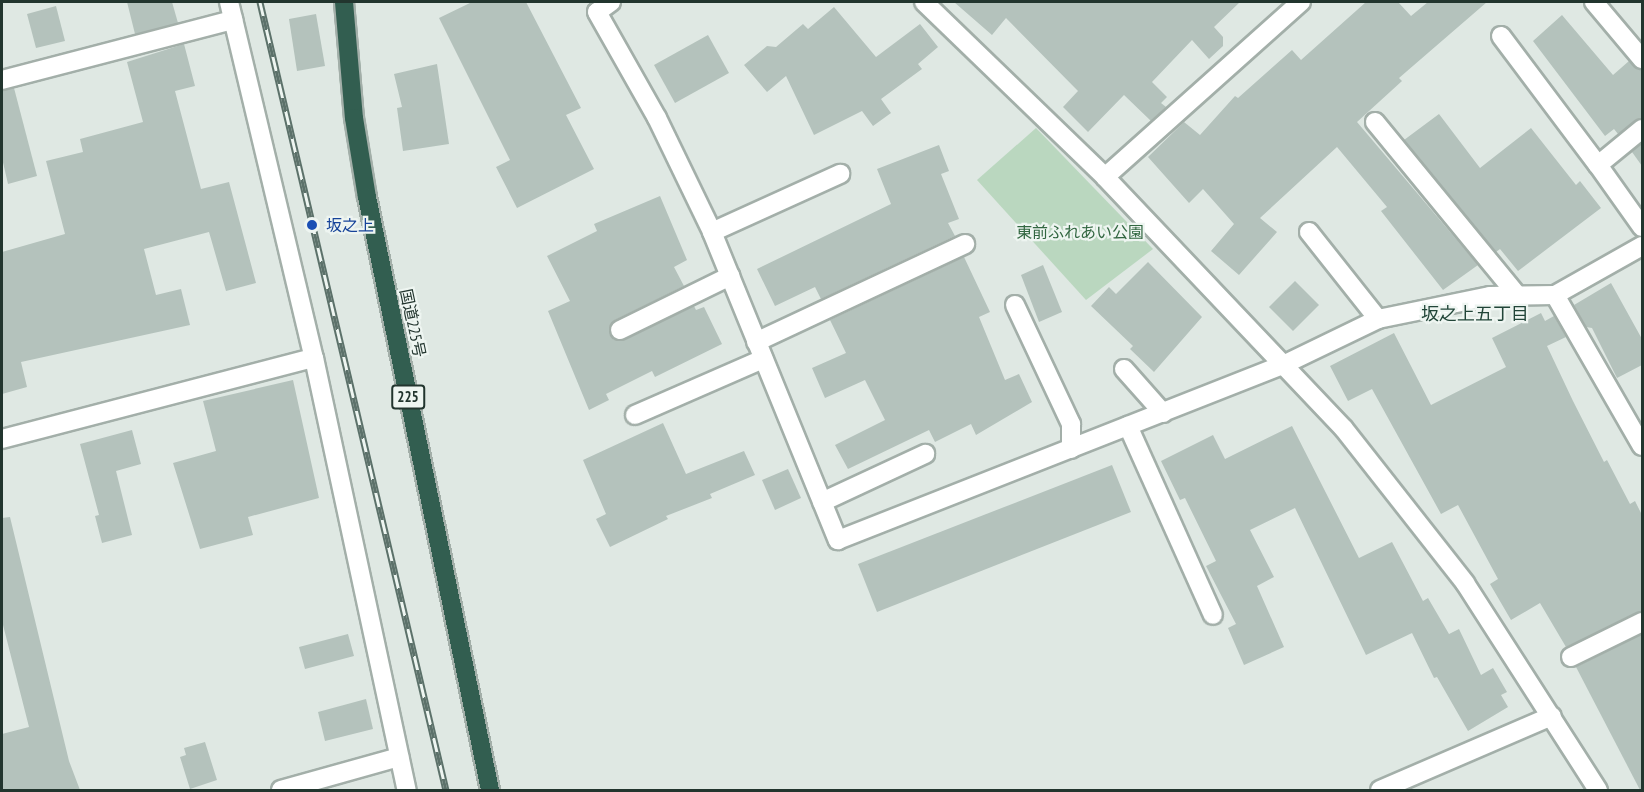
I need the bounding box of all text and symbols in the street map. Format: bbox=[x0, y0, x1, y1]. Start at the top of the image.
place label: 坂之上 bbox=[326, 215, 374, 235]
marker: 坂之上 bbox=[303, 216, 321, 234]
park label: 東前ふれあい公園 bbox=[1016, 222, 1144, 242]
street label: 国道225号 bbox=[396, 287, 430, 359]
district label: 坂之上五丁目 bbox=[1421, 303, 1529, 325]
road number: 225 bbox=[390, 385, 426, 409]

